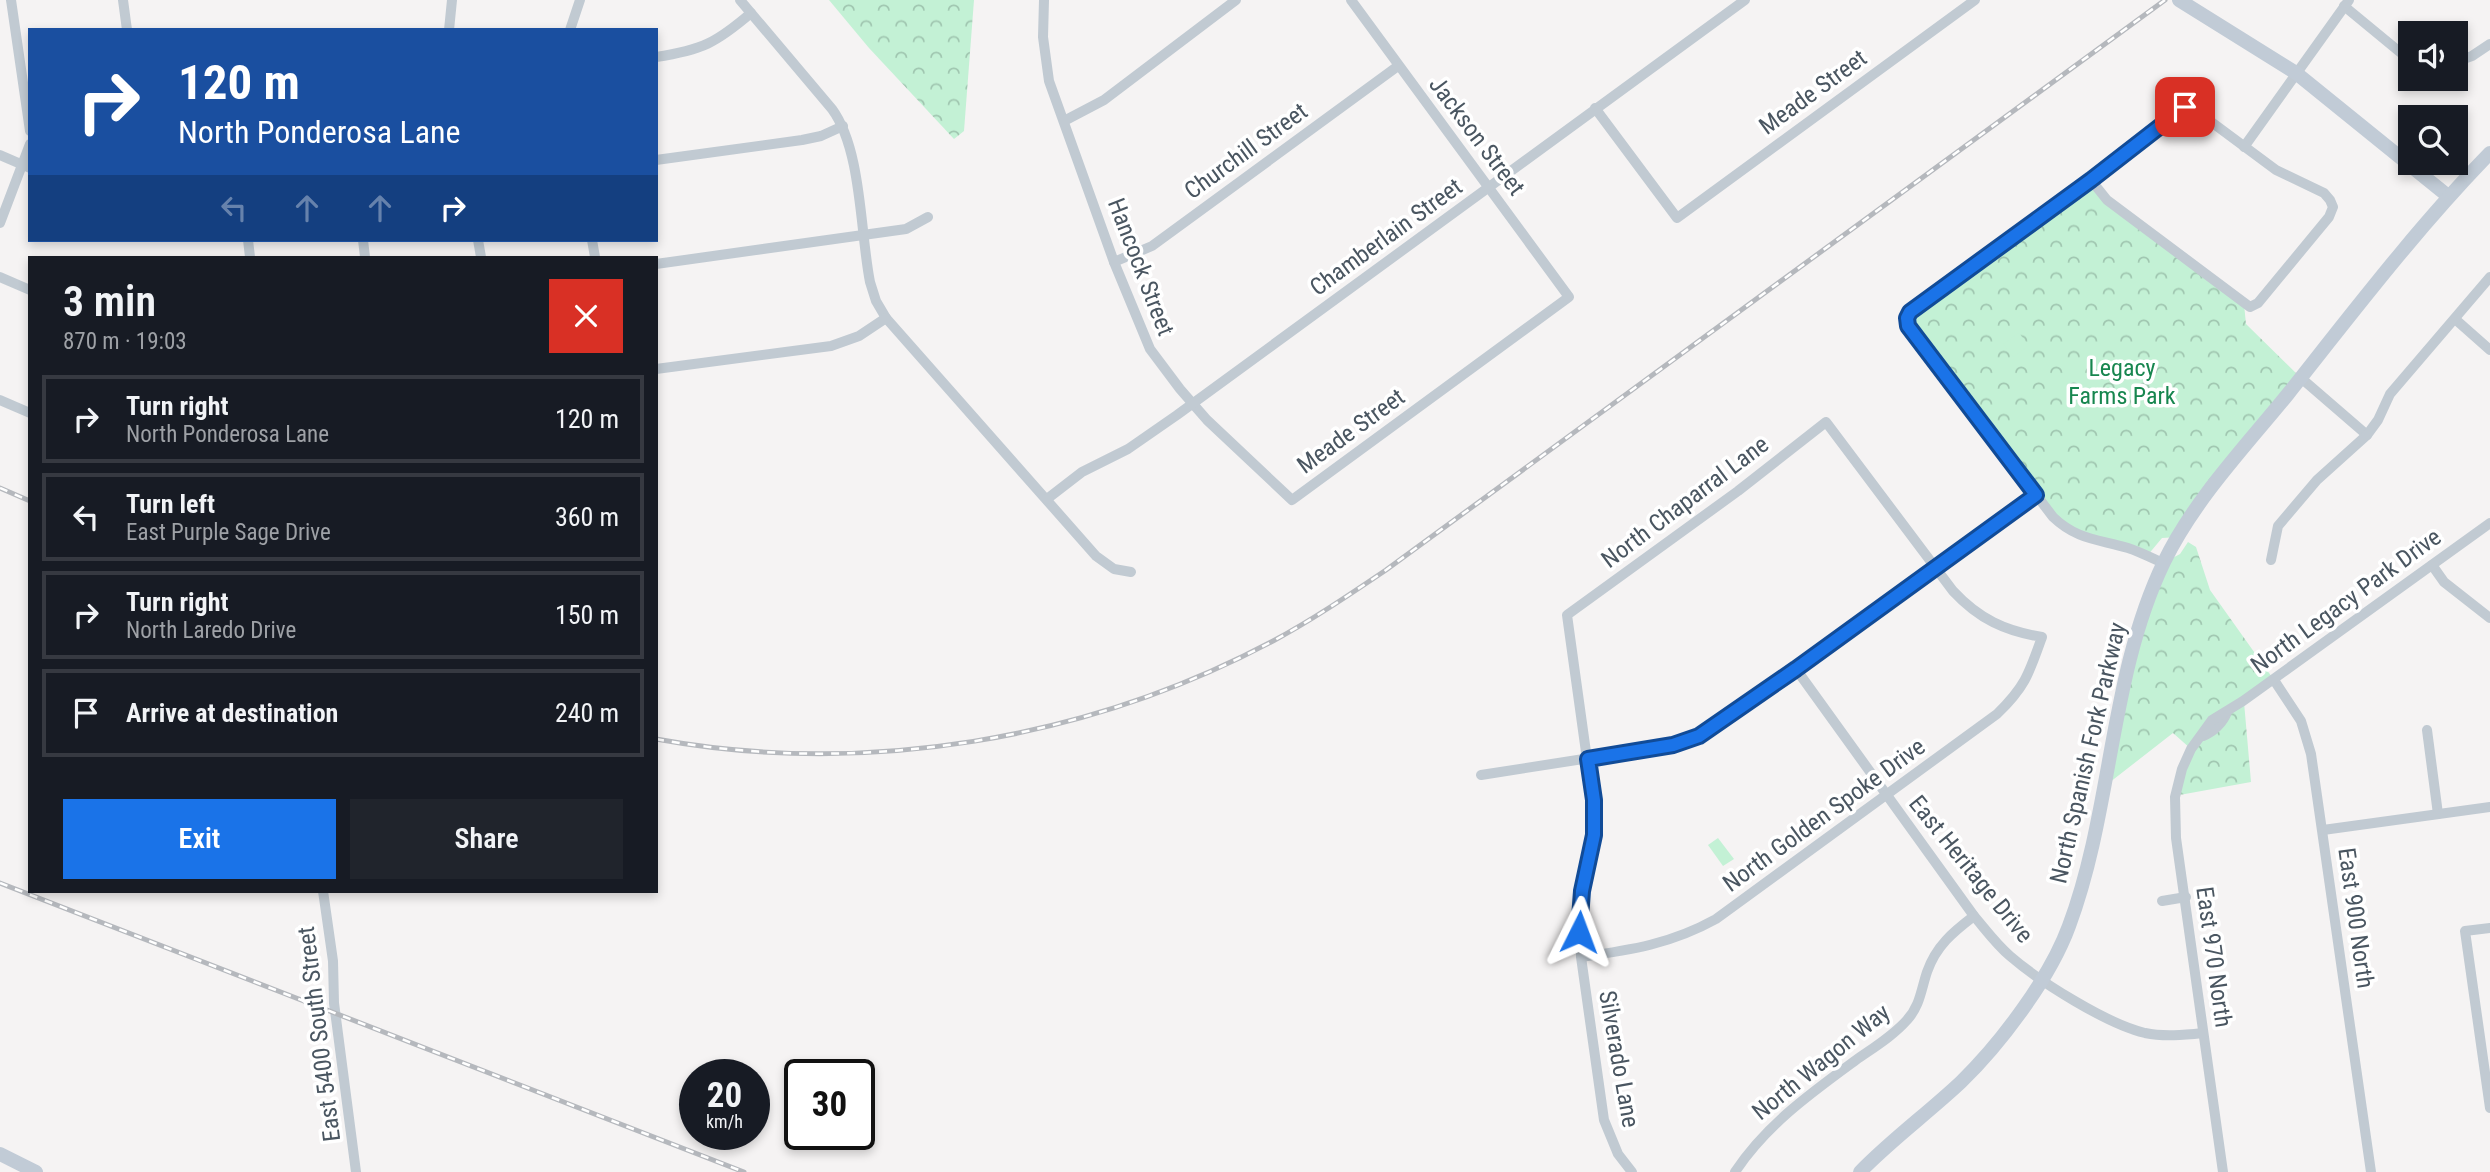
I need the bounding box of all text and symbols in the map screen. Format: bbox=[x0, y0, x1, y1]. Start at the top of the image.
map controls bbox=[2398, 21, 2468, 175]
button: sound bbox=[2398, 21, 2468, 91]
street label: Meade Street bbox=[1754, 44, 1872, 140]
text: 120 m bbox=[178, 54, 300, 111]
icon: right bbox=[63, 56, 154, 147]
street label: Jackson Street bbox=[1423, 71, 1531, 201]
pin bbox=[2155, 77, 2215, 137]
icon: arrive bbox=[2166, 88, 2204, 126]
street label: Churchill Street bbox=[1179, 97, 1313, 205]
button: search bbox=[2398, 105, 2468, 175]
text: North Ponderosa Lane bbox=[178, 113, 460, 151]
street label: Chamberlain Street bbox=[1305, 172, 1467, 302]
icon: left bbox=[215, 189, 253, 227]
icon: ahead bbox=[288, 189, 326, 227]
icon: ahead bbox=[361, 189, 399, 227]
icon: right bbox=[434, 189, 472, 227]
street label: Hancock Street bbox=[1102, 194, 1180, 340]
text: 3 min bbox=[63, 277, 156, 326]
button: close bbox=[549, 279, 623, 353]
text: 870 m · 19:03 bbox=[63, 328, 187, 355]
park label: Legacy Farms Park bbox=[2068, 354, 2176, 410]
street label: Meade Street bbox=[1292, 383, 1410, 479]
text: Turn right bbox=[126, 391, 228, 421]
icon: right bbox=[67, 400, 105, 438]
text: 120 m bbox=[555, 404, 619, 434]
text: North Ponderosa Lane bbox=[126, 421, 329, 448]
street label: North Chaparral Lane bbox=[1596, 430, 1774, 574]
text: Turn left bbox=[126, 489, 215, 519]
icon: left bbox=[67, 498, 105, 536]
text: 360 m bbox=[555, 502, 619, 532]
text: East Purple Sage Drive bbox=[126, 519, 331, 546]
street label: North Legacy Park Drive bbox=[2246, 523, 2446, 679]
text: Turn right bbox=[126, 587, 228, 617]
icon: right bbox=[67, 596, 105, 634]
text: 150 m bbox=[555, 600, 619, 630]
text: North Laredo Drive bbox=[126, 617, 296, 644]
street label: North Spanish Fork Parkway bbox=[2044, 620, 2132, 886]
icon: arrive bbox=[67, 694, 105, 732]
text: Arrive at destination bbox=[126, 698, 338, 728]
text: 240 m bbox=[555, 698, 619, 728]
street label: North Golden Spoke Drive bbox=[1718, 732, 1930, 898]
street label: East Heritage Drive bbox=[1903, 790, 2039, 948]
button: Exit bbox=[63, 799, 336, 879]
button: Share bbox=[350, 799, 623, 879]
street label: East 900 North bbox=[2332, 846, 2380, 990]
street label: East 970 North bbox=[2190, 885, 2238, 1029]
position arrow bbox=[1542, 895, 1616, 969]
street label: East 5400 South Street bbox=[292, 925, 346, 1143]
street label: Silverado Lane bbox=[1593, 988, 1645, 1130]
street label: North Wagon Way bbox=[1747, 998, 1895, 1126]
speed limit sign: 30 bbox=[784, 1059, 875, 1150]
text: 20 bbox=[707, 1075, 742, 1116]
text: km/h bbox=[706, 1111, 743, 1132]

